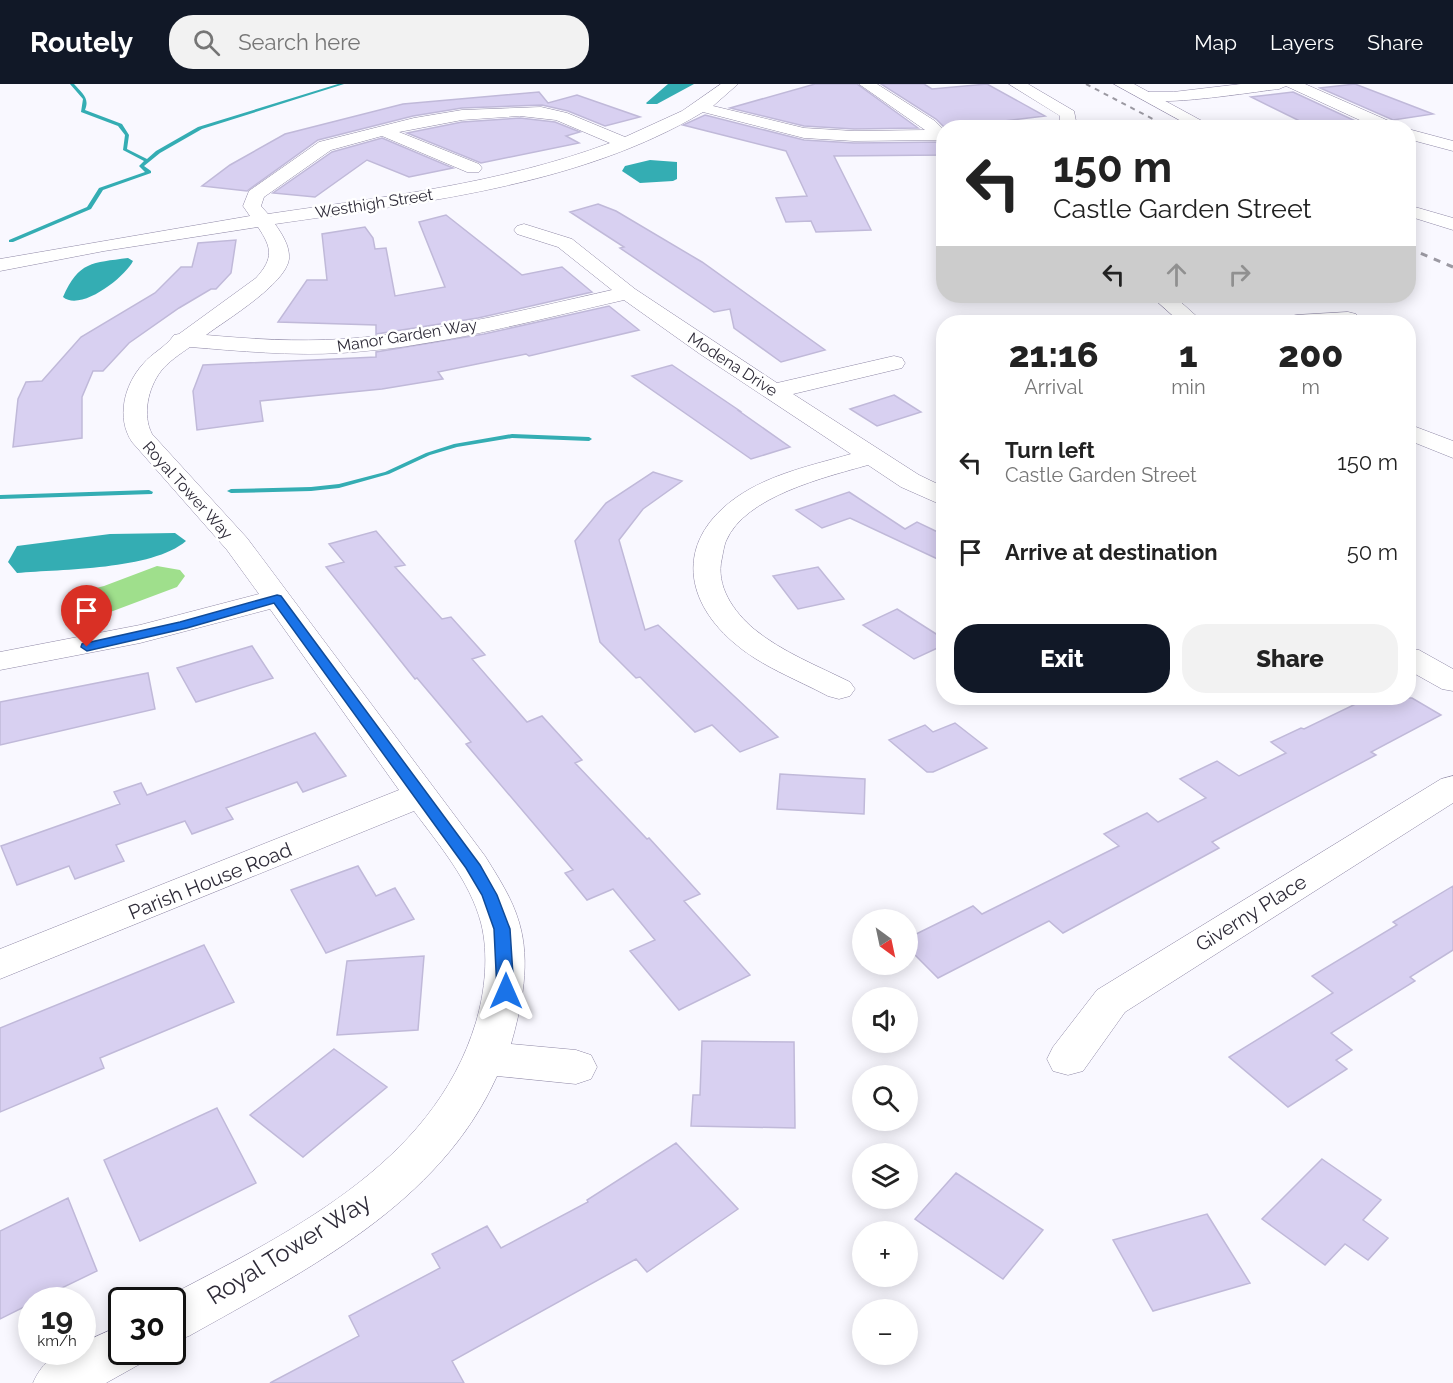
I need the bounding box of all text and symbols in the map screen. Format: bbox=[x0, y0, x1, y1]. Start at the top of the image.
search box bbox=[169, 15, 589, 69]
text: Routely bbox=[30, 26, 133, 59]
icon: search bbox=[190, 26, 223, 59]
text: Search here bbox=[238, 29, 360, 55]
text: Map bbox=[1194, 30, 1237, 55]
text: Layers bbox=[1270, 30, 1334, 55]
text: Share bbox=[1367, 30, 1423, 55]
text: 150 m bbox=[1053, 143, 1172, 192]
icon: left bbox=[954, 144, 1032, 222]
street label: Westhigh Street bbox=[314, 185, 435, 222]
text: Castle Garden Street bbox=[1053, 193, 1312, 224]
icon: left bbox=[1097, 258, 1130, 291]
icon: ahead bbox=[1160, 258, 1193, 291]
icon: right bbox=[1223, 258, 1256, 291]
street label: Manor Garden Way bbox=[336, 315, 479, 356]
street label: Modena Drive bbox=[684, 328, 781, 400]
text: 21:16 bbox=[1009, 333, 1099, 375]
text: 1 bbox=[1179, 333, 1198, 375]
text: 200 bbox=[1278, 333, 1343, 375]
text: Arrival bbox=[1024, 375, 1083, 399]
text: min bbox=[1171, 375, 1206, 399]
text: m bbox=[1302, 375, 1320, 399]
street label: Royal Tower Way bbox=[139, 437, 237, 543]
text: Turn left bbox=[1005, 437, 1095, 463]
icon: left bbox=[954, 446, 987, 479]
text: 150 m bbox=[1337, 449, 1398, 475]
text: Castle Garden Street bbox=[1005, 463, 1197, 487]
icon: arrive bbox=[954, 536, 987, 569]
text: Arrive at destination bbox=[1005, 539, 1218, 565]
text: 50 m bbox=[1347, 539, 1398, 565]
pin bbox=[61, 585, 112, 647]
icon: arrive bbox=[70, 594, 103, 627]
button: Exit bbox=[954, 624, 1170, 693]
button: Share bbox=[1182, 624, 1398, 693]
street label: Parish House Road bbox=[125, 837, 295, 925]
street label: Giverny Place bbox=[1191, 869, 1311, 957]
north arrow bbox=[852, 909, 918, 975]
map controls bbox=[852, 909, 918, 1365]
position arrow bbox=[474, 959, 538, 1023]
button: sound bbox=[852, 987, 918, 1053]
button: search bbox=[852, 1065, 918, 1131]
button: layers bbox=[852, 1143, 918, 1209]
street label: Royal Tower Way bbox=[201, 1187, 376, 1311]
button: + bbox=[852, 1221, 918, 1287]
speed limit sign: 30 bbox=[108, 1287, 186, 1365]
button: − bbox=[852, 1299, 918, 1365]
text: 19 bbox=[41, 1301, 73, 1336]
text: km/h bbox=[37, 1332, 77, 1350]

